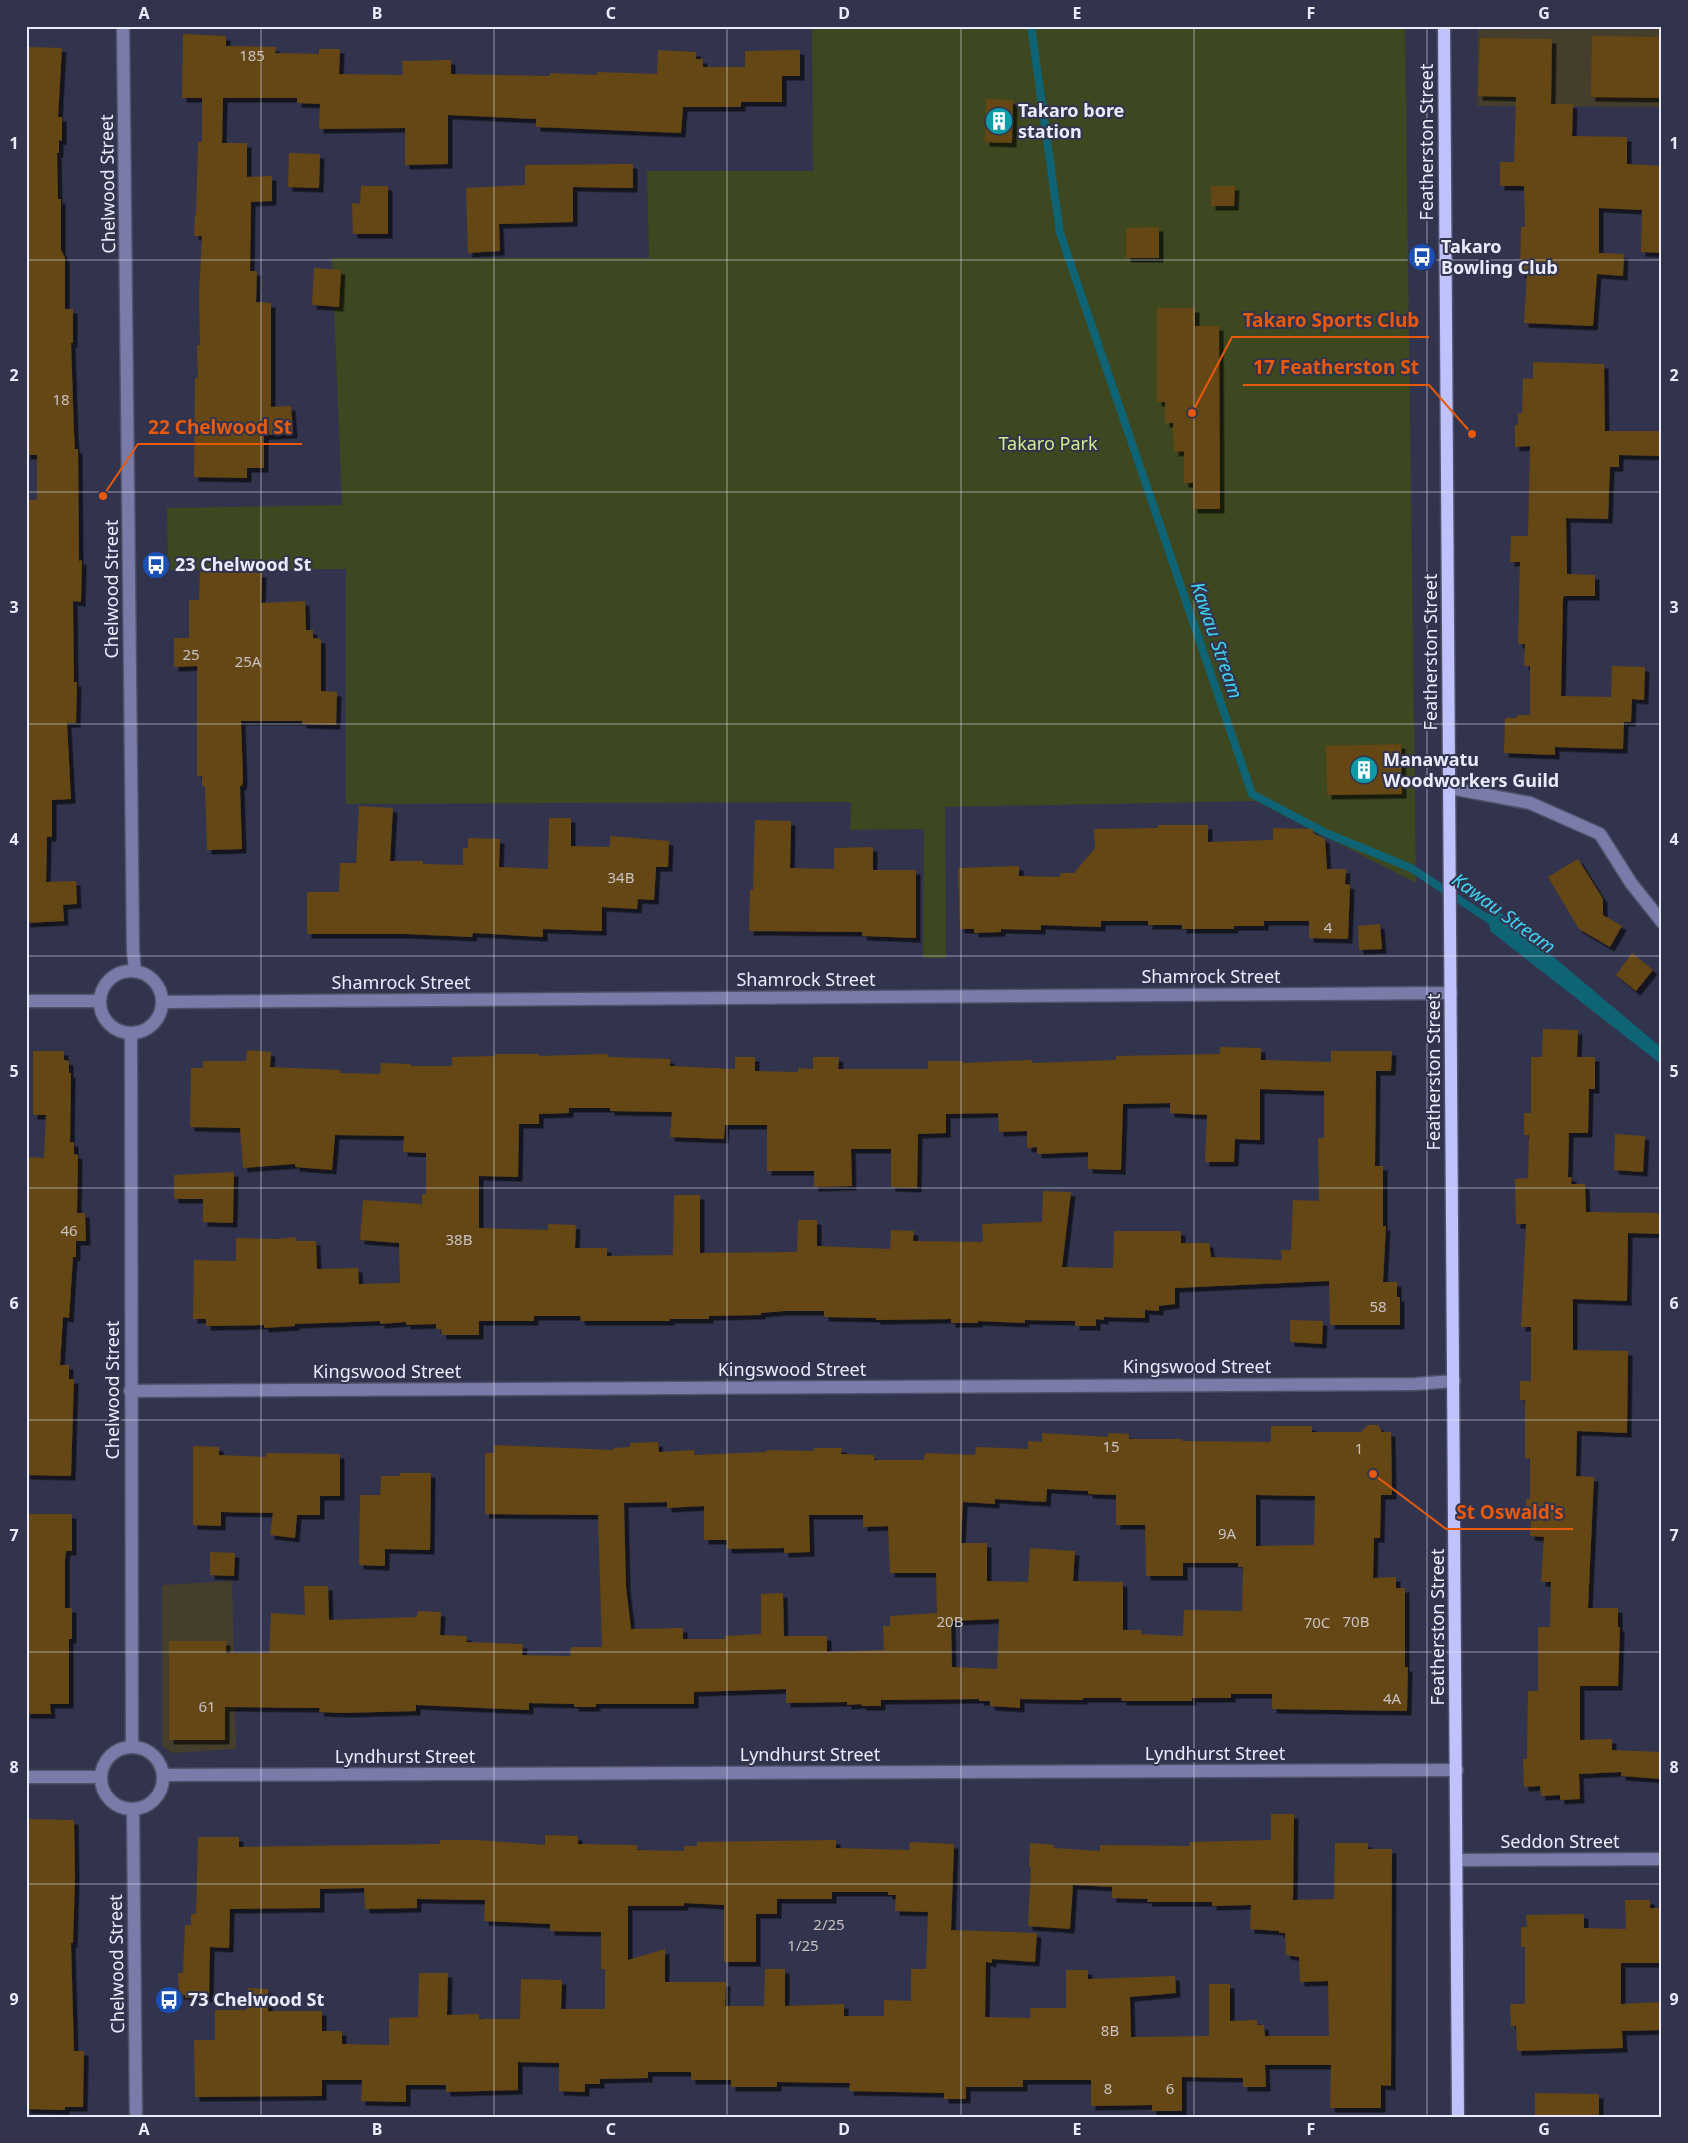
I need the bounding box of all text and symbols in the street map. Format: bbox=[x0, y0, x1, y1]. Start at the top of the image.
text: A bbox=[138, 2, 150, 24]
text: B bbox=[372, 2, 382, 24]
text: C bbox=[606, 2, 616, 24]
text: D bbox=[838, 2, 850, 24]
text: E bbox=[1073, 2, 1082, 24]
text: F bbox=[1307, 2, 1315, 24]
text: G bbox=[1538, 2, 1550, 24]
house number: 185 bbox=[239, 45, 265, 65]
street label: Featherston Street bbox=[1414, 63, 1438, 220]
place label: Takaro bore station bbox=[1018, 98, 1124, 143]
building icon: Takaro bore station bbox=[984, 106, 1014, 136]
street label: Chelwood Street bbox=[94, 114, 120, 254]
text: 1 bbox=[9, 132, 19, 154]
text: 1 bbox=[1669, 132, 1679, 154]
place label: Takaro Bowling Club bbox=[1441, 234, 1558, 279]
bus stop icon: Takaro Bowling Club bbox=[1407, 242, 1437, 272]
callout: Takaro Sports Club bbox=[1232, 303, 1429, 337]
text: Takaro Sports Club bbox=[1243, 307, 1419, 333]
callout: 17 Featherston St bbox=[1243, 351, 1429, 385]
text: 17 Featherston St bbox=[1253, 354, 1419, 380]
text: 2 bbox=[9, 364, 19, 386]
text: 2 bbox=[1669, 364, 1679, 386]
house number: 18 bbox=[52, 389, 70, 409]
callout: 22 Chelwood St bbox=[138, 410, 302, 444]
text: 22 Chelwood St bbox=[148, 414, 292, 440]
park label: Takaro Park bbox=[998, 431, 1098, 455]
street label: Chelwood Street bbox=[99, 519, 123, 659]
bus stop icon: 23 Chelwood St bbox=[141, 550, 171, 580]
place label: 23 Chelwood St bbox=[175, 552, 312, 576]
street label: Featherston Street bbox=[1418, 573, 1442, 730]
water label: Kawau Stream bbox=[1185, 578, 1249, 702]
text: 3 bbox=[9, 596, 19, 618]
text: 3 bbox=[1669, 596, 1679, 618]
house number: 25 bbox=[182, 644, 200, 664]
house number: 25A bbox=[235, 651, 262, 671]
place label: Manawatu Woodworkers Guild bbox=[1383, 747, 1559, 792]
building icon: Manawatu Woodworkers Guild bbox=[1349, 755, 1379, 785]
text: 4 bbox=[9, 828, 19, 850]
text: 4 bbox=[1669, 828, 1679, 850]
house number: 34B bbox=[608, 867, 634, 887]
water label: Kawau Stream bbox=[1447, 867, 1561, 959]
house number: 4 bbox=[1324, 917, 1333, 937]
street label: Shamrock Street bbox=[1141, 964, 1281, 988]
street label: Shamrock Street bbox=[736, 967, 876, 991]
street label: Shamrock Street bbox=[331, 970, 471, 994]
street label: Featherston Street bbox=[1421, 993, 1445, 1150]
text: 5 bbox=[9, 1060, 19, 1082]
text: 5 bbox=[1669, 1060, 1679, 1082]
house number: 46 bbox=[60, 1220, 78, 1240]
house number: 38B bbox=[446, 1229, 472, 1249]
text: 6 bbox=[9, 1292, 19, 1314]
text: 6 bbox=[1669, 1292, 1679, 1314]
house number: 58 bbox=[1369, 1296, 1387, 1316]
street label: Chelwood Street bbox=[100, 1320, 124, 1460]
street label: Kingswood Street bbox=[1123, 1354, 1272, 1378]
street label: Kingswood Street bbox=[718, 1357, 867, 1381]
street label: Kingswood Street bbox=[313, 1359, 462, 1383]
house number: 15 bbox=[1102, 1436, 1120, 1456]
house number: 1 bbox=[1355, 1438, 1363, 1458]
callout: St Oswald's bbox=[1446, 1495, 1573, 1529]
text: St Oswald's bbox=[1456, 1499, 1564, 1525]
house number: 9A bbox=[1218, 1523, 1236, 1543]
text: 7 bbox=[9, 1524, 19, 1546]
text: 7 bbox=[1669, 1524, 1679, 1546]
street label: Featherston Street bbox=[1425, 1548, 1449, 1705]
house number: 20B bbox=[937, 1611, 963, 1631]
house number: 70B bbox=[1343, 1611, 1369, 1631]
house number: 70C bbox=[1304, 1612, 1331, 1632]
house number: 4A bbox=[1383, 1688, 1401, 1708]
house number: 61 bbox=[198, 1696, 216, 1716]
street label: Lyndhurst Street bbox=[1145, 1741, 1286, 1765]
street label: Lyndhurst Street bbox=[740, 1742, 881, 1766]
street label: Lyndhurst Street bbox=[335, 1744, 476, 1768]
text: 8 bbox=[9, 1756, 19, 1778]
text: 8 bbox=[1669, 1756, 1679, 1778]
street label: Seddon Street bbox=[1500, 1829, 1620, 1853]
street label: Chelwood Street bbox=[103, 1894, 129, 2034]
house number: 2/25 bbox=[813, 1914, 845, 1934]
house number: 1/25 bbox=[787, 1935, 819, 1955]
bus stop icon: 73 Chelwood St bbox=[154, 1985, 184, 2015]
place label: 73 Chelwood St bbox=[188, 1987, 325, 2011]
text: 9 bbox=[9, 1988, 19, 2010]
text: 9 bbox=[1669, 1988, 1679, 2010]
house number: 8B bbox=[1101, 2020, 1119, 2040]
house number: 8 bbox=[1104, 2078, 1112, 2098]
house number: 6 bbox=[1166, 2078, 1174, 2098]
text: A bbox=[138, 2118, 150, 2140]
text: B bbox=[372, 2118, 382, 2140]
text: C bbox=[606, 2118, 616, 2140]
text: D bbox=[838, 2118, 850, 2140]
text: E bbox=[1073, 2118, 1082, 2140]
text: F bbox=[1307, 2118, 1315, 2140]
text: G bbox=[1538, 2118, 1550, 2140]

